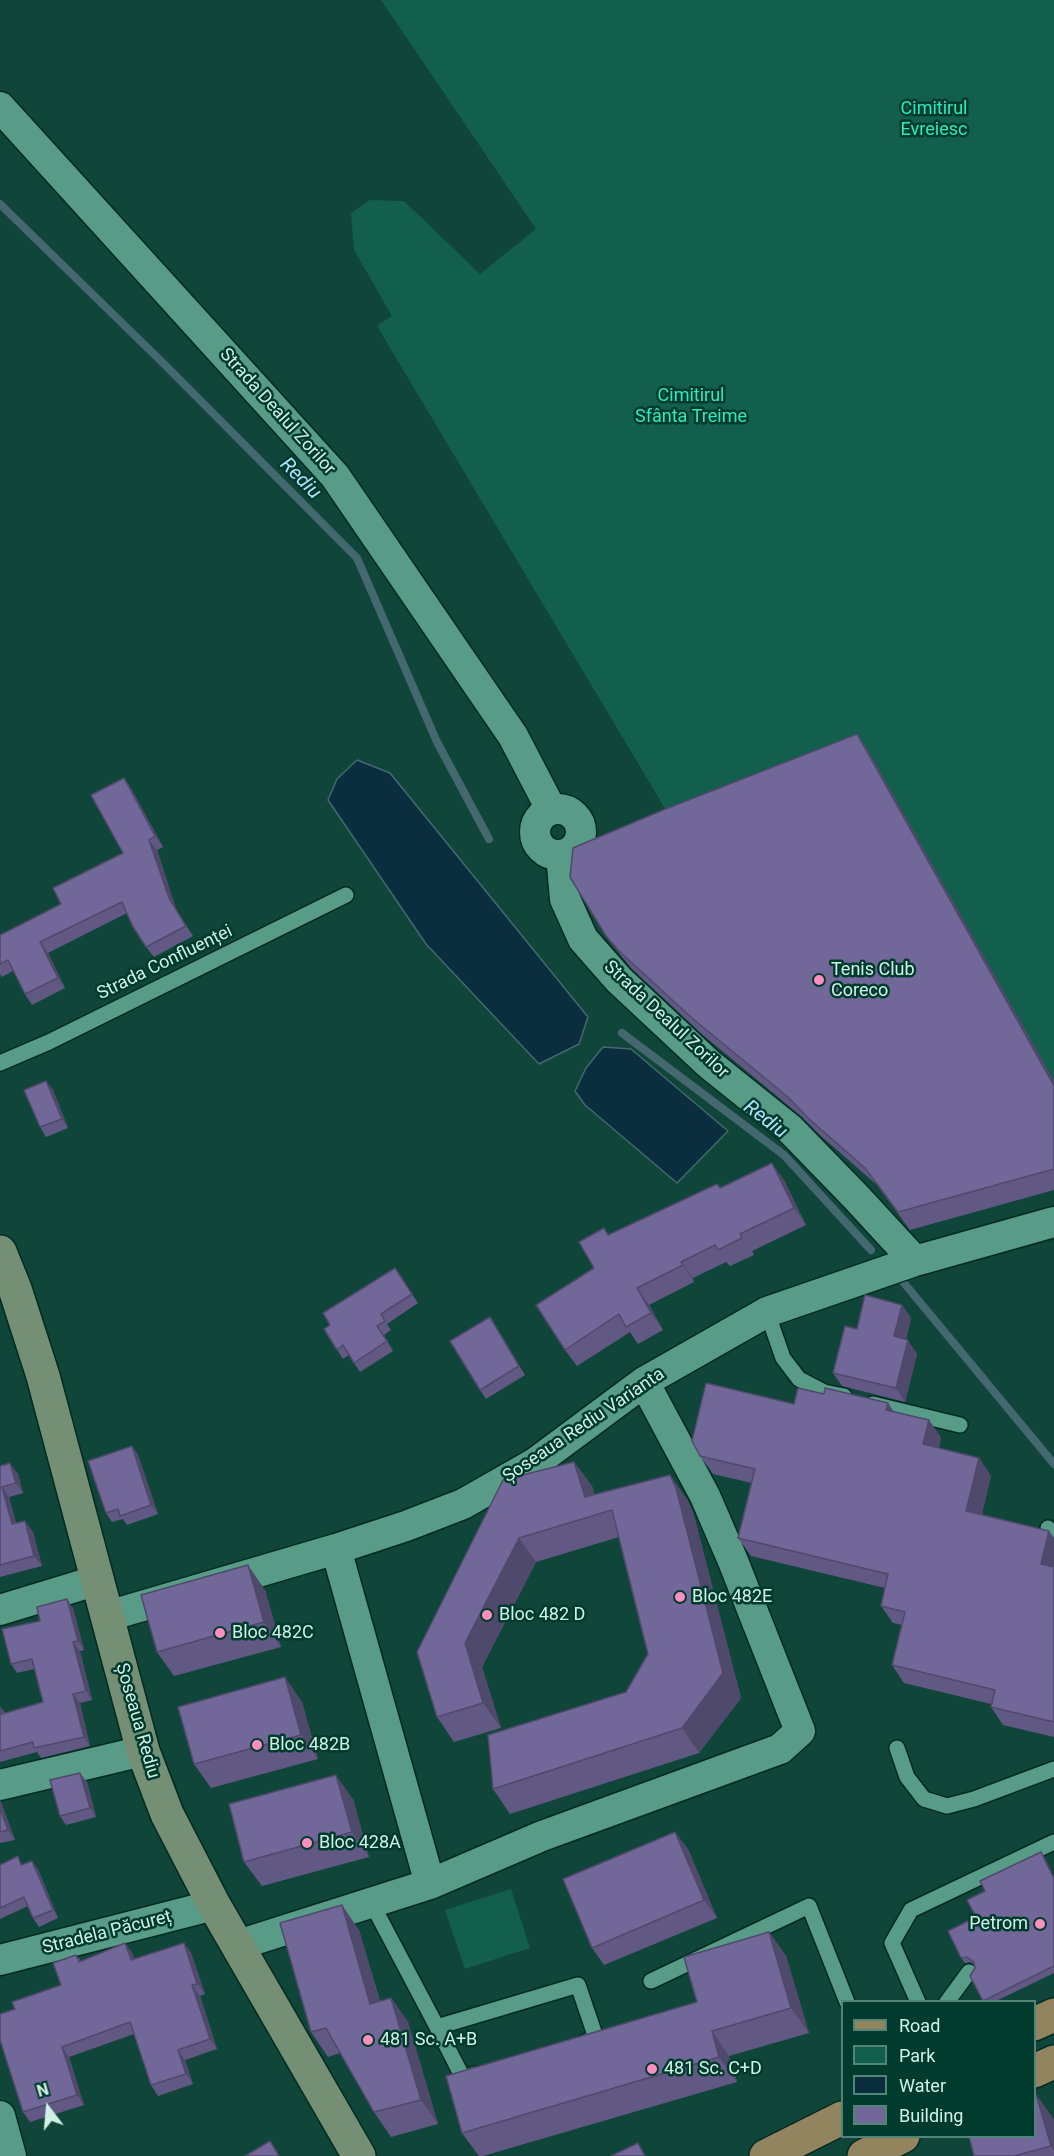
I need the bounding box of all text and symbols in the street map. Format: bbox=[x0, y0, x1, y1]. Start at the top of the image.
park label: Cimitirul Evreiesc bbox=[901, 98, 967, 140]
street label: Strada Dealul Zorilor bbox=[214, 344, 340, 480]
park label: Cimitirul Sfânta Treime bbox=[635, 385, 747, 428]
water label: Rediu bbox=[274, 453, 326, 505]
street label: Strada Confluenței bbox=[94, 921, 236, 1005]
street label: Strada Dealul Zorilor bbox=[599, 957, 733, 1083]
place label: Tenis Club Coreco bbox=[831, 959, 915, 1002]
marker: Tenis Club Coreco bbox=[812, 973, 826, 987]
water label: Rediu bbox=[738, 1096, 792, 1144]
street label: Șoseaua Rediu Varianta bbox=[499, 1364, 669, 1488]
place label: Bloc 482E bbox=[692, 1586, 772, 1608]
marker: Bloc 482E bbox=[673, 1590, 687, 1604]
place label: Bloc 482 D bbox=[499, 1604, 585, 1626]
marker: Bloc 482 D bbox=[480, 1608, 494, 1622]
place label: Bloc 482C bbox=[232, 1622, 314, 1644]
marker: Bloc 482C bbox=[213, 1626, 227, 1640]
street label: Șoseaua Rediu bbox=[110, 1661, 164, 1781]
place label: Bloc 482B bbox=[269, 1734, 350, 1756]
marker: Bloc 482B bbox=[250, 1738, 264, 1752]
place label: Bloc 428A bbox=[319, 1832, 401, 1854]
marker: Bloc 428A bbox=[300, 1836, 314, 1850]
street label: Stradela Păcureț bbox=[40, 1907, 174, 1959]
place label: Petrom bbox=[969, 1913, 1028, 1935]
marker: Petrom bbox=[1033, 1917, 1047, 1931]
legend bbox=[841, 2000, 1036, 2138]
text: Road bbox=[899, 2015, 940, 2036]
place label: 481 Sc. A+B bbox=[380, 2029, 477, 2051]
marker: 481 Sc. A+B bbox=[361, 2033, 375, 2047]
text: Park bbox=[899, 2045, 935, 2066]
place label: 481 Sc. C+D bbox=[664, 2058, 762, 2080]
marker: 481 Sc. C+D bbox=[645, 2062, 659, 2076]
text: Water bbox=[899, 2075, 946, 2096]
north arrow bbox=[18, 2078, 78, 2138]
text: N bbox=[35, 2080, 51, 2101]
text: Building bbox=[899, 2105, 963, 2126]

